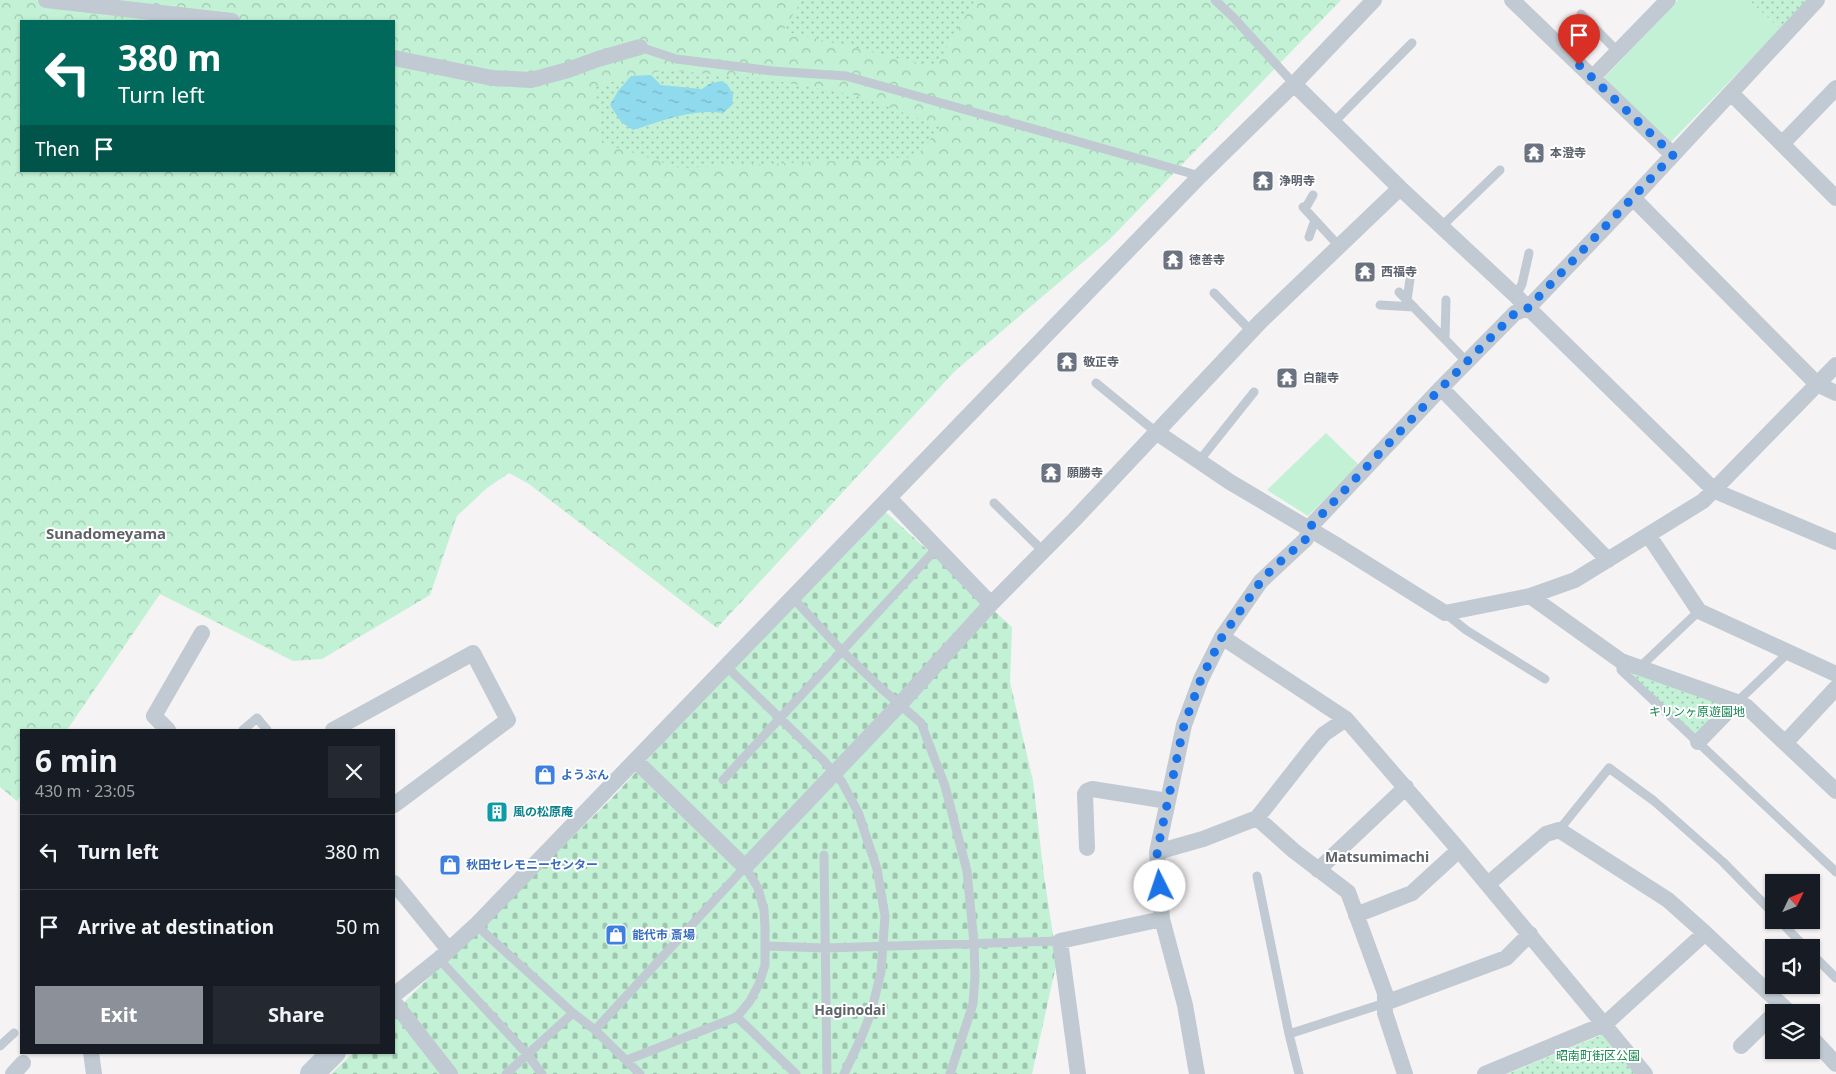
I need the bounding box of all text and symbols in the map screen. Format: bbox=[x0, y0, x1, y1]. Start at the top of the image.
pin bbox=[1558, 14, 1600, 65]
icon: arrive bbox=[1565, 21, 1593, 49]
text: 380 m bbox=[118, 34, 221, 81]
icon: left bbox=[35, 40, 100, 105]
text: Turn left bbox=[118, 79, 205, 109]
icon: arrive bbox=[90, 135, 118, 163]
text: Then bbox=[35, 136, 80, 162]
temple icon: 本澄寺 bbox=[1522, 141, 1546, 165]
place label: 本澄寺 bbox=[1550, 144, 1586, 161]
temple icon: 浄明寺 bbox=[1251, 169, 1275, 193]
place label: 浄明寺 bbox=[1279, 172, 1315, 189]
temple icon: 徳善寺 bbox=[1161, 248, 1185, 272]
place label: 徳善寺 bbox=[1189, 251, 1225, 268]
temple icon: 西福寺 bbox=[1353, 260, 1377, 284]
place label: 西福寺 bbox=[1381, 263, 1417, 280]
temple icon: 敬正寺 bbox=[1055, 350, 1079, 374]
place label: 敬正寺 bbox=[1083, 353, 1119, 370]
temple icon: 白龍寺 bbox=[1275, 366, 1299, 390]
place label: 白龍寺 bbox=[1303, 369, 1339, 386]
temple icon: 願勝寺 bbox=[1039, 461, 1063, 485]
place label: 願勝寺 bbox=[1067, 464, 1103, 481]
district label: Sunadomeyama bbox=[46, 523, 166, 543]
park label: キリンヶ原遊園地 bbox=[1649, 703, 1745, 720]
text: 6 min bbox=[35, 740, 118, 781]
button: close bbox=[328, 746, 380, 798]
shop icon: ようぶん bbox=[533, 763, 557, 787]
place label: ようぶん bbox=[561, 766, 609, 783]
text: 430 m · 23:05 bbox=[35, 780, 135, 802]
building icon: 風の松原庵 bbox=[485, 800, 509, 824]
place label: 風の松原庵 bbox=[513, 803, 573, 820]
icon: left bbox=[35, 838, 63, 866]
text: Turn left bbox=[78, 839, 159, 865]
text: 380 m bbox=[325, 839, 380, 865]
district label: Matsumimachi bbox=[1325, 847, 1429, 866]
shop icon: 秋田セレモニーセンター bbox=[438, 853, 462, 877]
place label: 秋田セレモニーセンター bbox=[466, 856, 598, 873]
position arrow bbox=[1133, 859, 1185, 911]
north arrow bbox=[1765, 874, 1820, 929]
map controls bbox=[1765, 874, 1820, 1059]
icon: arrive bbox=[35, 913, 63, 941]
text: Arrive at destination bbox=[78, 914, 274, 940]
text: 50 m bbox=[336, 914, 380, 940]
shop icon: 能代市 斎場 bbox=[604, 923, 628, 947]
place label: 能代市 斎場 bbox=[632, 926, 695, 943]
button: sound bbox=[1765, 939, 1820, 994]
button: Exit bbox=[35, 986, 203, 1044]
button: Share bbox=[213, 986, 380, 1044]
district label: Haginodai bbox=[814, 1000, 886, 1019]
button: layers bbox=[1765, 1004, 1820, 1059]
park label: 昭南町街区公園 bbox=[1556, 1047, 1640, 1064]

